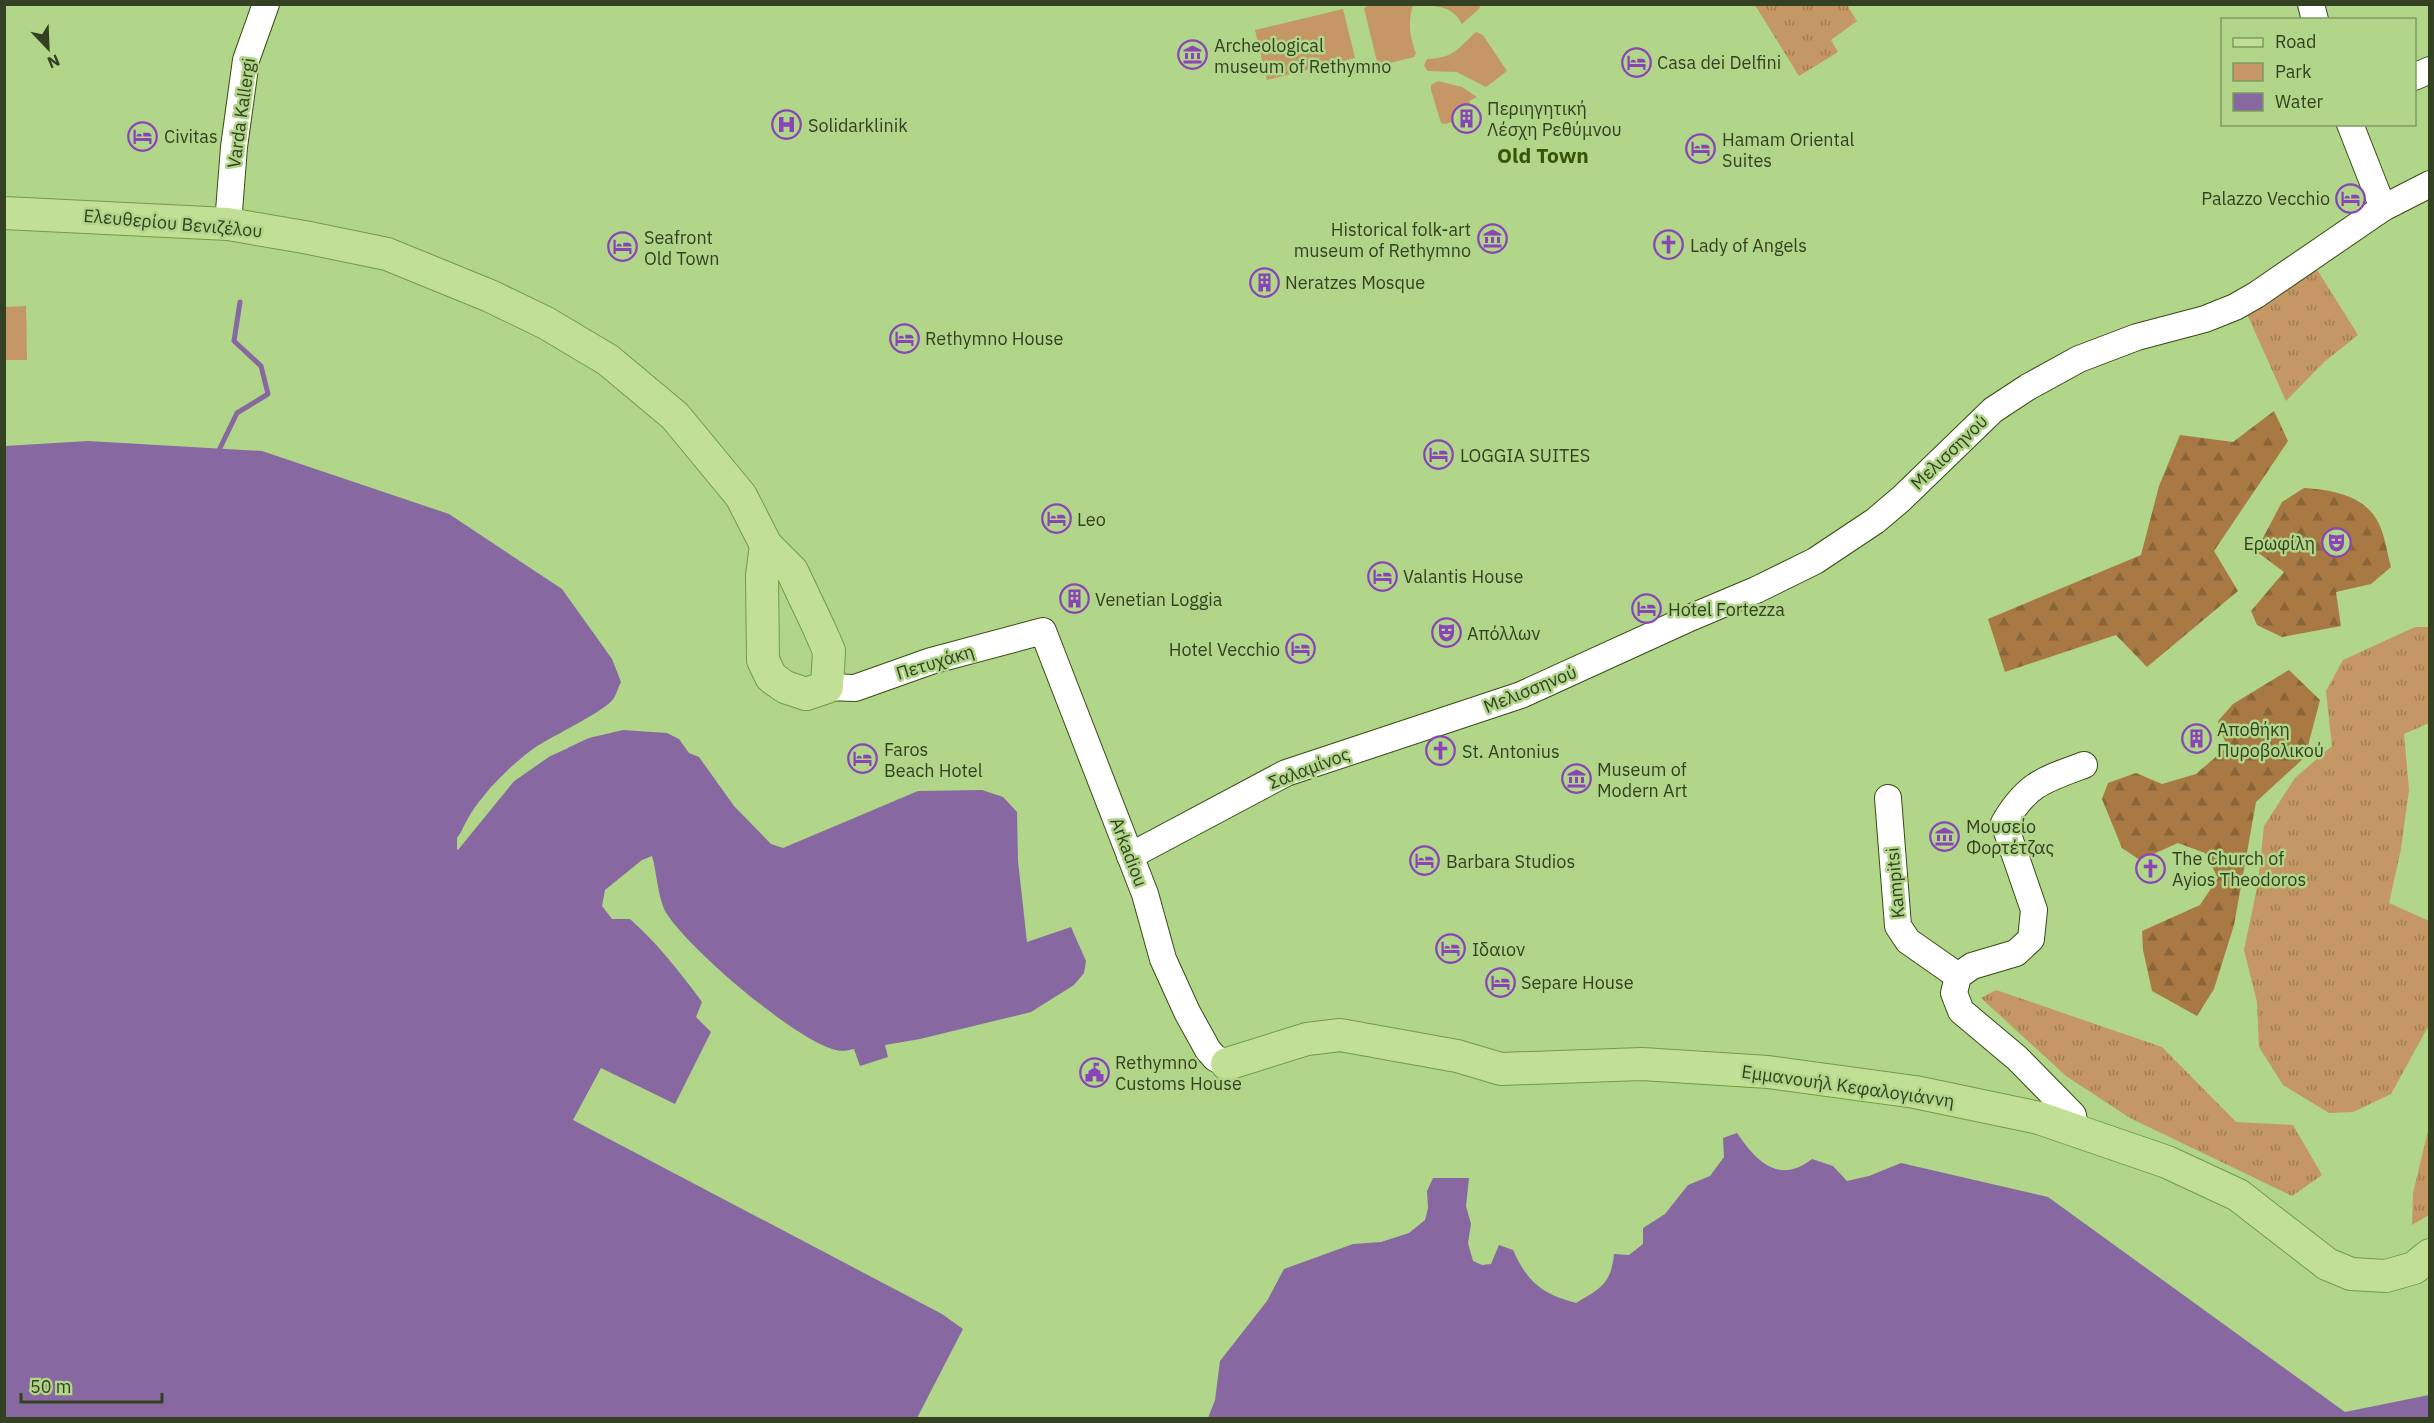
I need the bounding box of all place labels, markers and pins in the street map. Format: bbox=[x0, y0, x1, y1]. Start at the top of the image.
place label: Archeological museum of Rethymno bbox=[1214, 34, 1391, 78]
museum icon: Archeological museum of Rethymno bbox=[1177, 39, 1209, 71]
hotel icon: Casa dei Delfini bbox=[1620, 46, 1652, 78]
place label: Casa dei Delfini bbox=[1657, 51, 1781, 74]
place label: Περιηγητική Λέσχη Ρεθύμνου bbox=[1487, 97, 1622, 141]
building icon: Περιηγητική Λέσχη Ρεθύμνου bbox=[1450, 102, 1482, 134]
hospital icon: Solidarklinik bbox=[771, 109, 803, 141]
place label: Solidarklinik bbox=[808, 114, 908, 137]
hotel icon: Civitas bbox=[127, 120, 159, 152]
place label: Civitas bbox=[164, 125, 218, 148]
place label: Hamam Oriental Suites bbox=[1722, 128, 1855, 172]
hotel icon: Hamam Oriental Suites bbox=[1685, 133, 1717, 165]
hotel icon: Palazzo Vecchio bbox=[2335, 182, 2367, 214]
place label: Palazzo Vecchio bbox=[2201, 187, 2330, 210]
place label: Historical folk-art museum of Rethymno bbox=[1294, 218, 1471, 262]
museum icon: Historical folk-art museum of Rethymno bbox=[1476, 223, 1508, 255]
place label: Seafront Old Town bbox=[644, 226, 720, 270]
church icon: Lady of Angels bbox=[1653, 229, 1685, 261]
hotel icon: Seafront Old Town bbox=[607, 231, 639, 263]
place label: Lady of Angels bbox=[1690, 234, 1807, 257]
building icon: Neratzes Mosque bbox=[1248, 266, 1280, 298]
place label: Neratzes Mosque bbox=[1285, 271, 1425, 294]
hotel icon: Rethymno House bbox=[888, 322, 920, 354]
place label: Rethymno House bbox=[925, 327, 1064, 350]
hotel icon: LOGGIA SUITES bbox=[1423, 439, 1455, 471]
place label: LOGGIA SUITES bbox=[1460, 444, 1590, 467]
hotel icon: Leo bbox=[1040, 503, 1072, 535]
place label: Leo bbox=[1077, 508, 1106, 531]
theatre icon: Ερωφίλη bbox=[2320, 527, 2352, 559]
place label: Ερωφίλη bbox=[2244, 532, 2315, 555]
hotel icon: Valantis House bbox=[1366, 560, 1398, 592]
place label: Valantis House bbox=[1403, 565, 1523, 588]
building icon: Venetian Loggia bbox=[1058, 583, 1090, 615]
place label: Venetian Loggia bbox=[1095, 588, 1223, 611]
hotel icon: Hotel Fortezza bbox=[1631, 593, 1663, 625]
place label: Hotel Fortezza bbox=[1668, 598, 1785, 621]
theatre icon: Απόλλων bbox=[1430, 617, 1462, 649]
place label: Απόλλων bbox=[1467, 622, 1540, 645]
hotel icon: Hotel Vecchio bbox=[1285, 633, 1317, 665]
place label: Hotel Vecchio bbox=[1169, 638, 1280, 661]
place label: Αποθήκη Πυροβολικού bbox=[2217, 718, 2324, 762]
building icon: Αποθήκη Πυροβολικού bbox=[2180, 723, 2212, 755]
church icon: St. Antonius bbox=[1425, 735, 1457, 767]
place label: Faros Beach Hotel bbox=[884, 738, 983, 782]
place label: St. Antonius bbox=[1462, 740, 1560, 763]
hotel icon: Faros Beach Hotel bbox=[847, 743, 879, 775]
place label: Museum of Modern Art bbox=[1597, 758, 1688, 802]
museum icon: Museum of Modern Art bbox=[1560, 763, 1592, 795]
place label: Μουσείο Φορτέτζας bbox=[1966, 815, 2054, 859]
museum icon: Μουσείο Φορτέτζας bbox=[1929, 820, 1961, 852]
hotel icon: Barbara Studios bbox=[1409, 845, 1441, 877]
place label: The Church of Ayios Theodoros bbox=[2172, 847, 2306, 891]
place label: Barbara Studios bbox=[1446, 850, 1575, 873]
church icon: The Church of Ayios Theodoros bbox=[2135, 852, 2167, 884]
hotel icon: Ιδαιον bbox=[1435, 933, 1467, 965]
place label: Ιδαιον bbox=[1472, 938, 1525, 961]
hotel icon: Separe House bbox=[1484, 966, 1516, 998]
place label: Separe House bbox=[1521, 971, 1634, 994]
place label: Rethymno Customs House bbox=[1115, 1051, 1242, 1095]
public building icon: Rethymno Customs House bbox=[1078, 1056, 1110, 1088]

